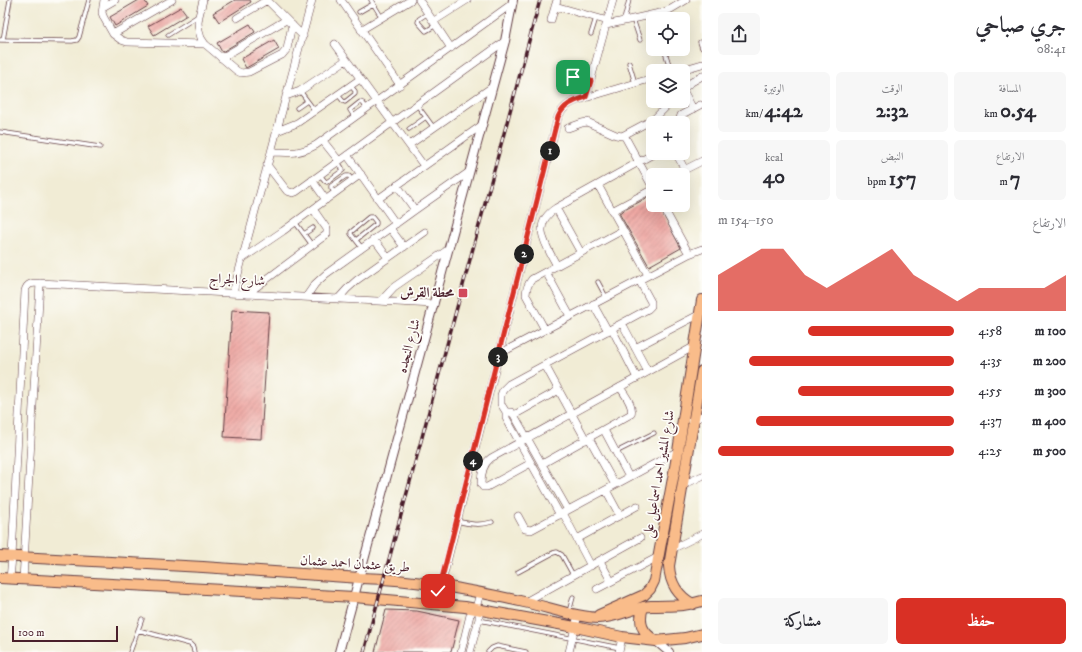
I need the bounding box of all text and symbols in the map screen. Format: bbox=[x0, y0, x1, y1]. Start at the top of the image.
map controls bbox=[646, 12, 690, 212]
button: locate bbox=[646, 12, 690, 56]
text: جري صباحي bbox=[975, 12, 1066, 39]
button: share bbox=[718, 13, 760, 55]
text: 08:41 bbox=[1037, 41, 1066, 57]
pin bbox=[556, 60, 590, 94]
button: layers bbox=[646, 64, 690, 108]
icon: arrive bbox=[562, 66, 584, 88]
text: الوتيرة bbox=[764, 82, 784, 96]
text: الوقت bbox=[881, 82, 903, 96]
text: المسافة bbox=[999, 82, 1021, 96]
text: 4:42 bbox=[765, 99, 803, 124]
text: 2:32 bbox=[876, 99, 908, 124]
text: 0.54 bbox=[1000, 99, 1036, 124]
text: /km bbox=[745, 107, 765, 121]
text: km bbox=[984, 107, 1000, 121]
button: + bbox=[646, 116, 690, 160]
pin: 1 bbox=[540, 141, 560, 161]
text: 1 bbox=[548, 144, 552, 158]
text: النبض bbox=[881, 150, 903, 164]
text: الارتفاع bbox=[996, 150, 1024, 164]
text: kcal bbox=[765, 151, 783, 165]
text: 40 bbox=[763, 165, 785, 190]
text: 157 bbox=[889, 167, 917, 192]
text: 7 bbox=[1010, 167, 1021, 192]
button: − bbox=[646, 168, 690, 212]
text: bpm bbox=[867, 175, 889, 189]
text: m bbox=[999, 175, 1010, 189]
text: 150–154 m bbox=[718, 212, 774, 228]
text: الارتفاع bbox=[1032, 215, 1066, 231]
pin: 2 bbox=[514, 244, 534, 264]
text: 2 bbox=[521, 247, 527, 261]
street label: شارع الجراج bbox=[208, 270, 266, 293]
place label: محطة القرش bbox=[400, 284, 455, 302]
marker: محطة القرش bbox=[457, 287, 469, 299]
street label: شارع النجده bbox=[393, 317, 427, 376]
text: 4:58 bbox=[978, 323, 1002, 339]
text: 100 m bbox=[1035, 323, 1066, 339]
pin: 3 bbox=[488, 347, 508, 367]
text: 3 bbox=[496, 350, 500, 364]
text: 4:35 bbox=[980, 353, 1002, 369]
text: 200 m bbox=[1033, 353, 1066, 369]
text: 4:55 bbox=[978, 383, 1002, 399]
text: 300 m bbox=[1035, 383, 1066, 399]
street label: شارع المشير احمد اسماعيل على bbox=[639, 409, 681, 540]
text: 4:37 bbox=[979, 413, 1002, 429]
text: 400 m bbox=[1032, 413, 1066, 429]
text: 4:25 bbox=[978, 443, 1002, 459]
text: 500 m bbox=[1033, 443, 1066, 459]
pin: 4 bbox=[463, 451, 483, 471]
text: 4 bbox=[470, 454, 476, 468]
street label: طريق عثمان احمد عثمان bbox=[299, 551, 411, 577]
pin bbox=[421, 574, 455, 608]
icon: check bbox=[427, 580, 449, 602]
button: مشاركة bbox=[718, 598, 888, 644]
button: حفظ bbox=[896, 598, 1066, 644]
scale bar bbox=[12, 624, 118, 643]
text: 100 m bbox=[18, 626, 44, 640]

